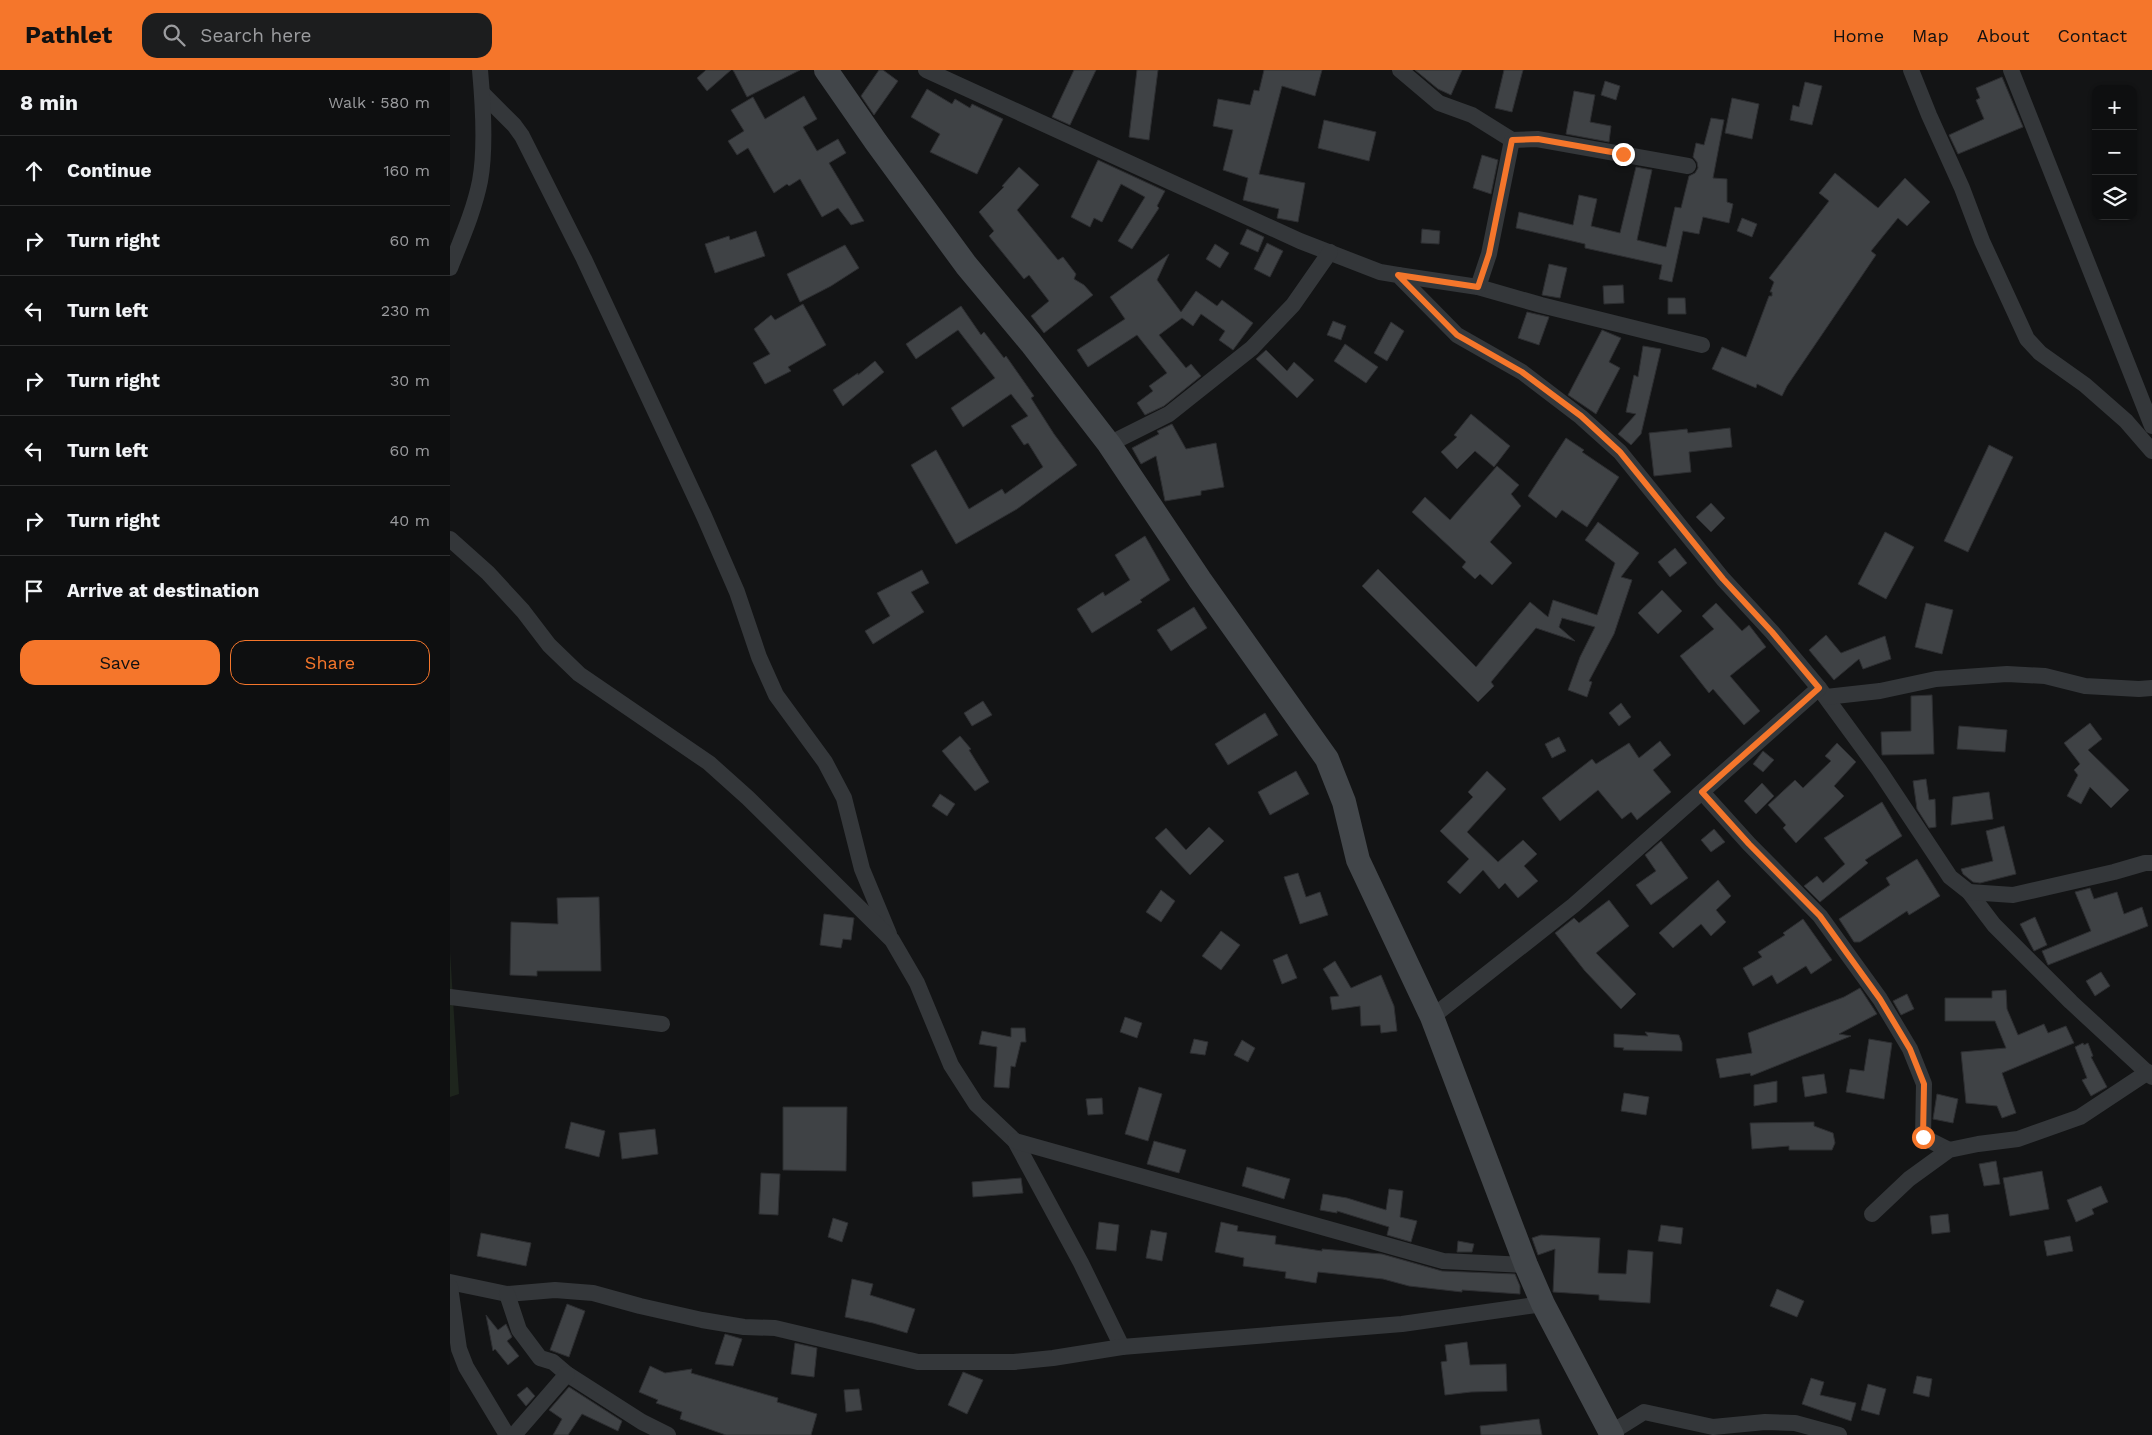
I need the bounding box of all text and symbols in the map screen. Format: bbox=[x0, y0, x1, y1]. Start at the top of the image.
search box bbox=[142, 13, 492, 58]
text: Pathlet bbox=[25, 21, 112, 49]
icon: search bbox=[160, 21, 188, 49]
text: Search here bbox=[200, 24, 312, 47]
text: Home bbox=[1833, 25, 1884, 46]
text: Map bbox=[1912, 25, 1949, 46]
text: About bbox=[1977, 25, 2029, 46]
text: Contact bbox=[2057, 25, 2127, 46]
map controls bbox=[2092, 85, 2137, 220]
button: + bbox=[2092, 85, 2137, 130]
text: 8 min bbox=[20, 90, 78, 115]
text: Walk · 580 m bbox=[328, 93, 430, 112]
button: − bbox=[2092, 130, 2137, 175]
route end bbox=[1612, 143, 1635, 166]
icon: ahead bbox=[20, 157, 48, 185]
text: Continue bbox=[67, 159, 151, 182]
text: 160 m bbox=[383, 161, 430, 180]
button: layers bbox=[2092, 175, 2137, 220]
icon: right bbox=[20, 227, 48, 255]
text: Turn right bbox=[67, 229, 160, 252]
text: 60 m bbox=[390, 231, 430, 250]
icon: left bbox=[20, 297, 48, 325]
text: Turn left bbox=[67, 299, 148, 322]
text: 230 m bbox=[381, 301, 430, 320]
icon: right bbox=[20, 367, 48, 395]
text: Turn right bbox=[67, 369, 160, 392]
text: 30 m bbox=[390, 371, 430, 390]
icon: left bbox=[20, 437, 48, 465]
text: Turn left bbox=[67, 439, 148, 462]
text: 60 m bbox=[390, 441, 430, 460]
icon: right bbox=[20, 507, 48, 535]
text: Turn right bbox=[67, 509, 160, 532]
text: 40 m bbox=[390, 511, 430, 530]
icon: arrive bbox=[20, 577, 48, 605]
text: Arrive at destination bbox=[67, 579, 259, 602]
button: Save bbox=[20, 640, 220, 685]
button: Share bbox=[230, 640, 430, 685]
route start bbox=[1912, 1126, 1935, 1149]

